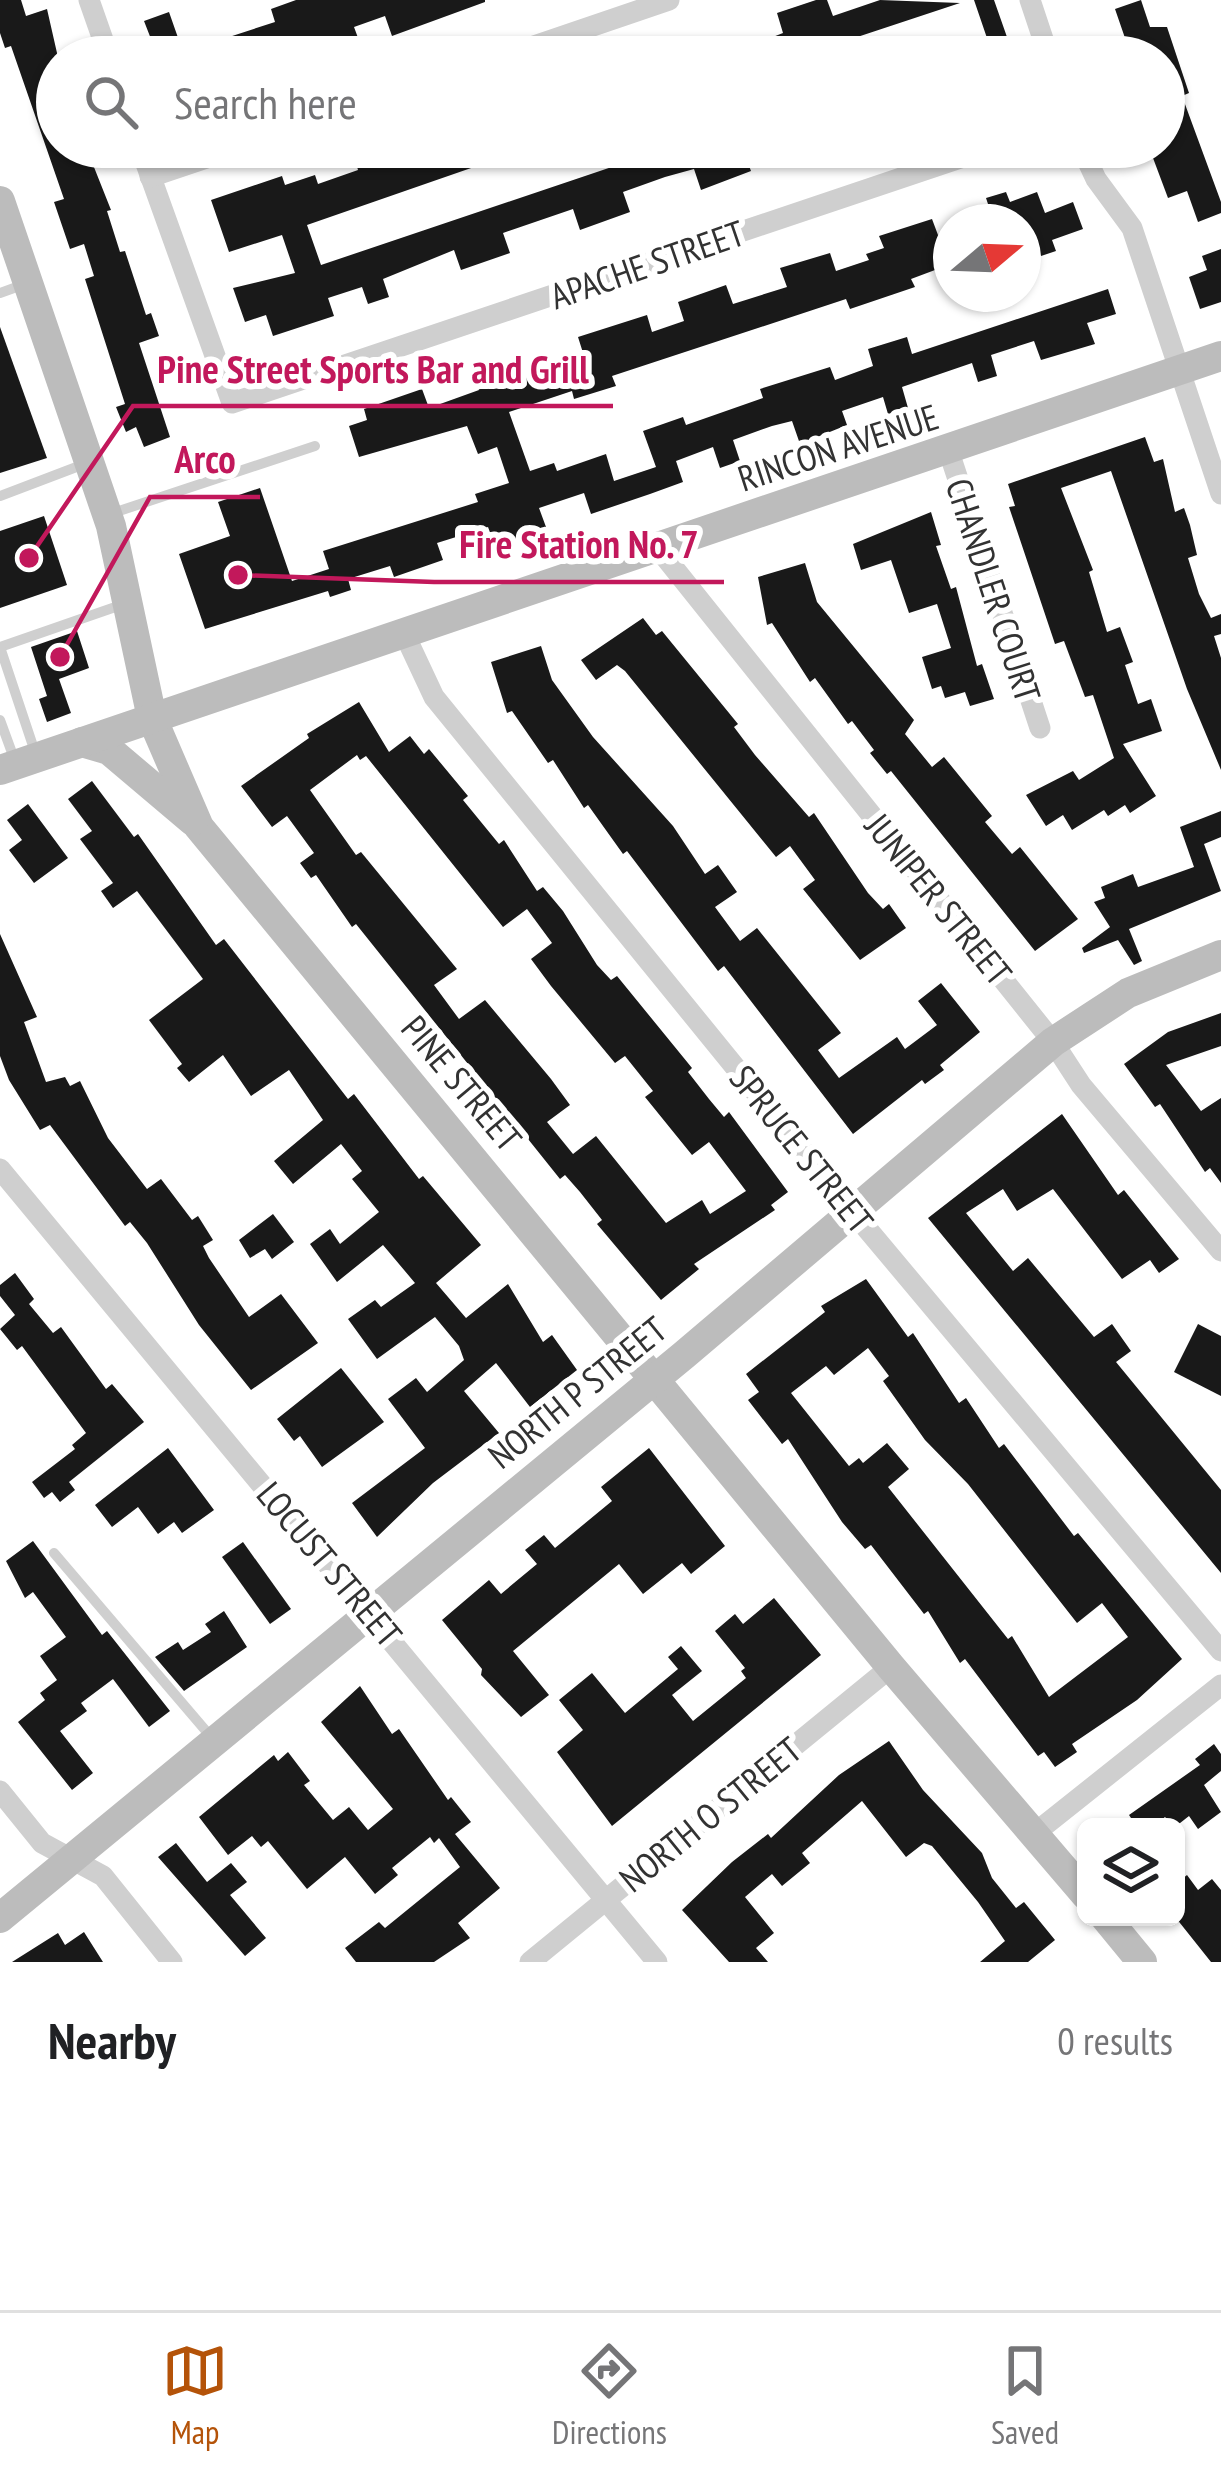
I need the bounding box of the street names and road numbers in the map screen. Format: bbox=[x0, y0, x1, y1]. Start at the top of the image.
street label: APACHE STREET bbox=[544, 209, 750, 319]
street label: RINCON AVENUE bbox=[732, 393, 944, 501]
street label: CHANDLER COURT bbox=[936, 472, 1052, 708]
street label: JUNIPER STREET bbox=[855, 803, 1023, 994]
street label: PINE STREET bbox=[392, 1006, 532, 1160]
street label: SPRUCE STREET bbox=[720, 1055, 884, 1243]
street label: NORTH P STREET bbox=[478, 1306, 676, 1478]
street label: LOCUST STREET bbox=[247, 1472, 413, 1656]
street label: NORTH O STREET bbox=[609, 1726, 811, 1902]

